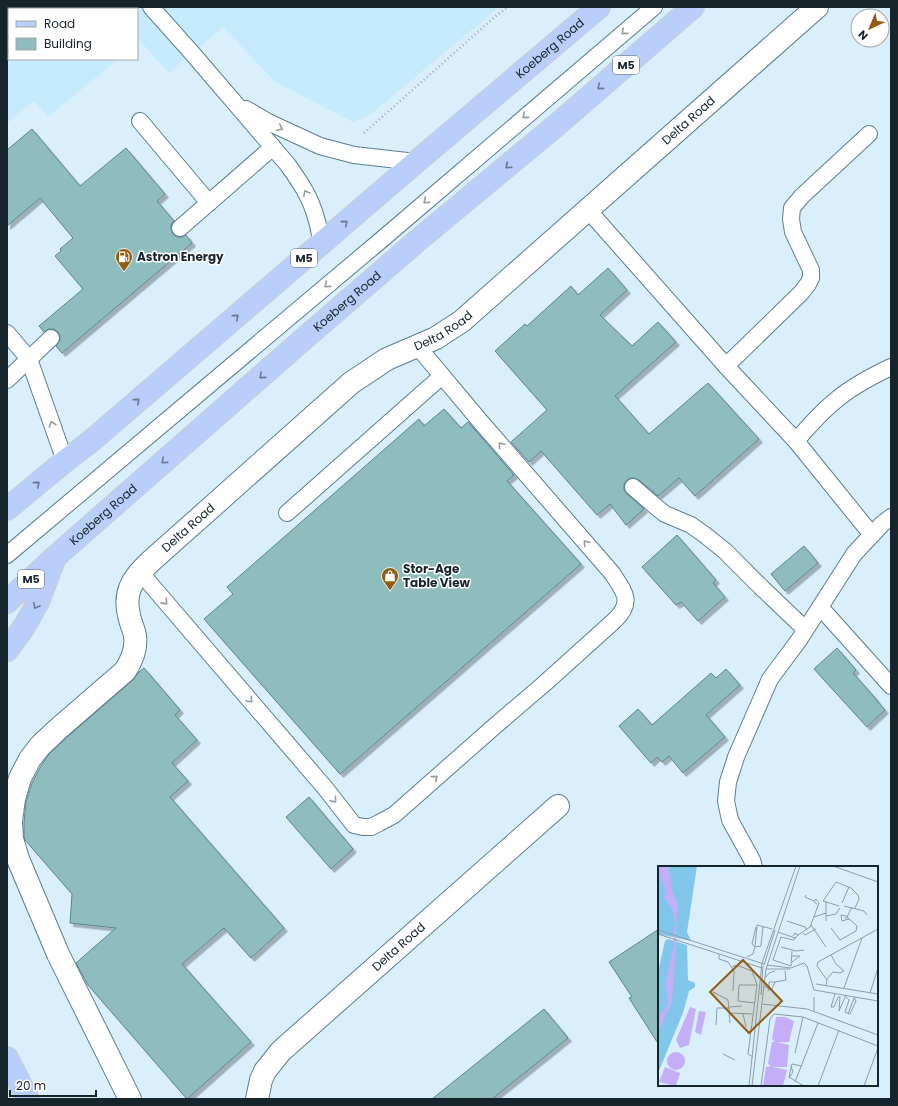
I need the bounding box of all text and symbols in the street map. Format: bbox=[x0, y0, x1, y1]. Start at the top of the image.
legend bbox=[8, 8, 138, 60]
north arrow bbox=[850, 8, 890, 48]
street label: Koeberg Road bbox=[512, 14, 588, 82]
text: Road bbox=[44, 15, 75, 32]
text: N bbox=[855, 27, 872, 44]
one-way arrow bbox=[621, 28, 629, 35]
text: Building bbox=[44, 35, 92, 52]
road number: M5 bbox=[613, 56, 639, 74]
one-way arrow bbox=[597, 83, 605, 90]
street label: Delta Road bbox=[658, 92, 719, 148]
one-way arrow bbox=[522, 112, 530, 119]
one-way arrow bbox=[276, 123, 283, 131]
one-way arrow bbox=[505, 161, 512, 168]
one-way arrow bbox=[303, 189, 311, 197]
one-way arrow bbox=[424, 196, 431, 203]
one-way arrow bbox=[340, 220, 348, 227]
fuel station icon: Astron Energy bbox=[114, 247, 134, 272]
place label: Astron Energy bbox=[137, 248, 224, 265]
road number: M5 bbox=[291, 249, 317, 267]
street label: Koeberg Road bbox=[309, 267, 385, 335]
one-way arrow bbox=[324, 280, 332, 287]
street label: Delta Road bbox=[411, 307, 476, 355]
one-way arrow bbox=[231, 314, 239, 321]
one-way arrow bbox=[259, 371, 266, 378]
one-way arrow bbox=[133, 399, 140, 406]
one-way arrow bbox=[48, 421, 57, 428]
one-way arrow bbox=[498, 442, 506, 450]
one-way arrow bbox=[161, 457, 169, 464]
street label: Koeberg Road bbox=[65, 480, 140, 549]
one-way arrow bbox=[32, 481, 40, 488]
street label: Delta Road bbox=[158, 499, 218, 556]
one-way arrow bbox=[584, 541, 591, 548]
place label: Stor-Age Table View bbox=[403, 560, 471, 591]
shop icon: Stor-Age Table View bbox=[380, 566, 400, 591]
road number: M5 bbox=[18, 570, 44, 588]
one-way arrow bbox=[160, 597, 168, 605]
one-way arrow bbox=[33, 602, 41, 609]
one-way arrow bbox=[246, 696, 253, 703]
one-way arrow bbox=[430, 776, 437, 783]
one-way arrow bbox=[329, 795, 336, 802]
inset map bbox=[658, 866, 878, 1086]
street label: Delta Road bbox=[368, 918, 429, 975]
scale bar bbox=[10, 1072, 96, 1098]
text: 20 m bbox=[16, 1077, 46, 1094]

